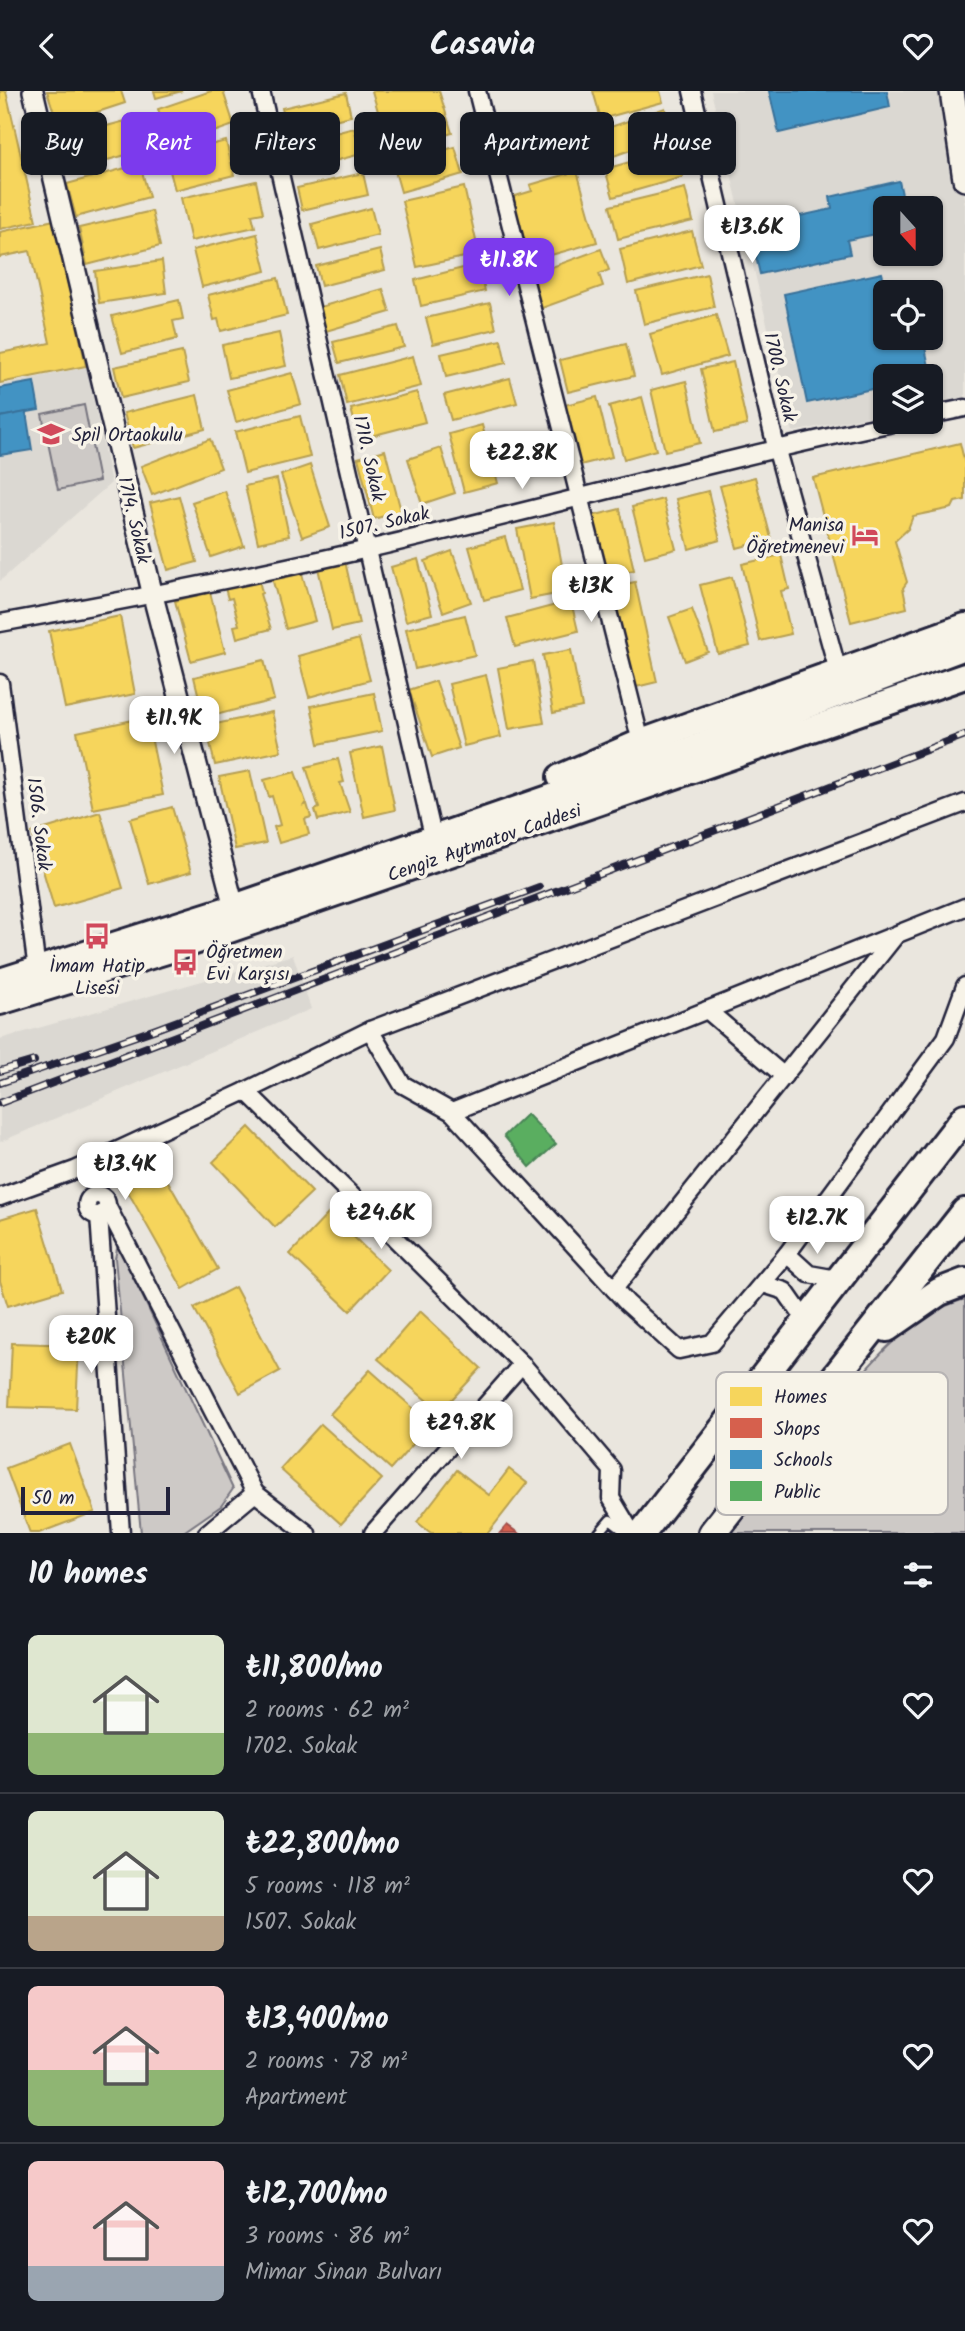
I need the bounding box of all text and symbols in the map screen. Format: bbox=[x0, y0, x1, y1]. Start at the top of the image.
text: Casavia bbox=[430, 20, 535, 71]
icon: back bbox=[28, 27, 66, 65]
icon: heart bbox=[899, 27, 937, 65]
chip: Buy bbox=[21, 112, 107, 175]
chip: Rent bbox=[121, 112, 216, 175]
chip: Filters bbox=[230, 112, 340, 175]
chip: New bbox=[354, 112, 446, 175]
chip: Apartment bbox=[460, 112, 614, 175]
chip: House bbox=[628, 112, 736, 175]
north arrow bbox=[873, 196, 943, 266]
map controls bbox=[873, 196, 943, 434]
pin: ₺13.6K bbox=[695, 205, 809, 265]
text: ₺13.6K bbox=[720, 210, 784, 246]
pin: ₺11.8K bbox=[452, 239, 566, 298]
text: ₺11.8K bbox=[479, 243, 539, 279]
button: locate bbox=[873, 280, 943, 350]
street label: 1700. Sokak bbox=[754, 330, 804, 425]
button: layers bbox=[873, 364, 943, 434]
street label: 1710. Sokak bbox=[344, 412, 393, 505]
school or university icon: Spil Ortaokulu bbox=[36, 419, 66, 449]
place label: Spil Ortaokulu bbox=[72, 421, 183, 451]
pin: ₺22.8K bbox=[465, 431, 579, 491]
text: ₺22.8K bbox=[486, 436, 558, 472]
street label: 1714. Sokak bbox=[108, 474, 158, 567]
street label: 1507. Sokak bbox=[336, 499, 433, 549]
place label: Manisa Öğretmenevi bbox=[746, 511, 845, 563]
hotel icon: Manisa Öğretmenevi bbox=[850, 520, 880, 550]
pin: ₺13K bbox=[550, 565, 632, 624]
text: ₺13K bbox=[568, 569, 614, 605]
pin: ₺11.9K bbox=[117, 697, 231, 756]
text: ₺11.9K bbox=[145, 701, 203, 737]
street label: 1506. Sokak bbox=[17, 776, 59, 873]
street label: Cengiz Aytmatov Caddesi bbox=[384, 796, 587, 891]
bus stop icon: İmam Hatip Lisesi bbox=[82, 921, 112, 951]
place label: Öğretmen Evi Karşısı bbox=[206, 938, 290, 990]
bus stop icon: Öğretmen Evi Karşısı bbox=[170, 947, 200, 977]
place label: İmam Hatip Lisesi bbox=[49, 952, 145, 1004]
pin: ₺13.4K bbox=[68, 1143, 182, 1202]
text: ₺13.4K bbox=[93, 1147, 157, 1183]
pin: ₺24.6K bbox=[324, 1191, 438, 1251]
text: ₺24.6K bbox=[346, 1196, 416, 1232]
pin: ₺12.7K bbox=[760, 1197, 874, 1256]
text: ₺12.7K bbox=[785, 1201, 849, 1237]
pin: ₺20K bbox=[50, 1315, 132, 1375]
text: ₺20K bbox=[65, 1320, 117, 1356]
legend bbox=[716, 1372, 948, 1515]
text: Homes bbox=[774, 1383, 827, 1413]
pin: ₺29.8K bbox=[404, 1401, 518, 1461]
text: ₺29.8K bbox=[426, 1406, 496, 1442]
text: Shops bbox=[774, 1415, 820, 1445]
text: Schools bbox=[774, 1446, 833, 1476]
text: Public bbox=[774, 1478, 821, 1508]
scale bar bbox=[21, 1484, 170, 1516]
text: 50 m bbox=[32, 1484, 74, 1514]
text: 10 homes bbox=[28, 1551, 148, 1599]
icon: filters bbox=[899, 1556, 937, 1594]
text: ₺11,800/mo bbox=[245, 1645, 383, 1693]
icon: home bbox=[84, 1663, 168, 1747]
icon: heart bbox=[899, 1686, 937, 1724]
text: 2 rooms · 62 m² bbox=[245, 1693, 409, 1729]
text: 1702. Sokak bbox=[245, 1729, 357, 1765]
text: ₺22,800/mo bbox=[245, 1821, 400, 1869]
icon: home bbox=[84, 1839, 168, 1923]
icon: heart bbox=[899, 1862, 937, 1900]
text: 5 rooms · 118 m² bbox=[245, 1869, 410, 1905]
text: 1507. Sokak bbox=[245, 1905, 356, 1941]
text: ₺13,400/mo bbox=[245, 1996, 389, 2044]
icon: home bbox=[84, 2014, 168, 2098]
icon: heart bbox=[899, 2037, 937, 2075]
text: 2 rooms · 78 m² bbox=[245, 2044, 407, 2080]
text: Apartment bbox=[245, 2080, 347, 2116]
text: ₺12,700/mo bbox=[245, 2171, 388, 2219]
icon: home bbox=[84, 2189, 168, 2273]
icon: heart bbox=[899, 2212, 937, 2250]
text: 3 rooms · 86 m² bbox=[245, 2219, 409, 2255]
text: Mimar Sinan Bulvarı bbox=[245, 2255, 442, 2291]

